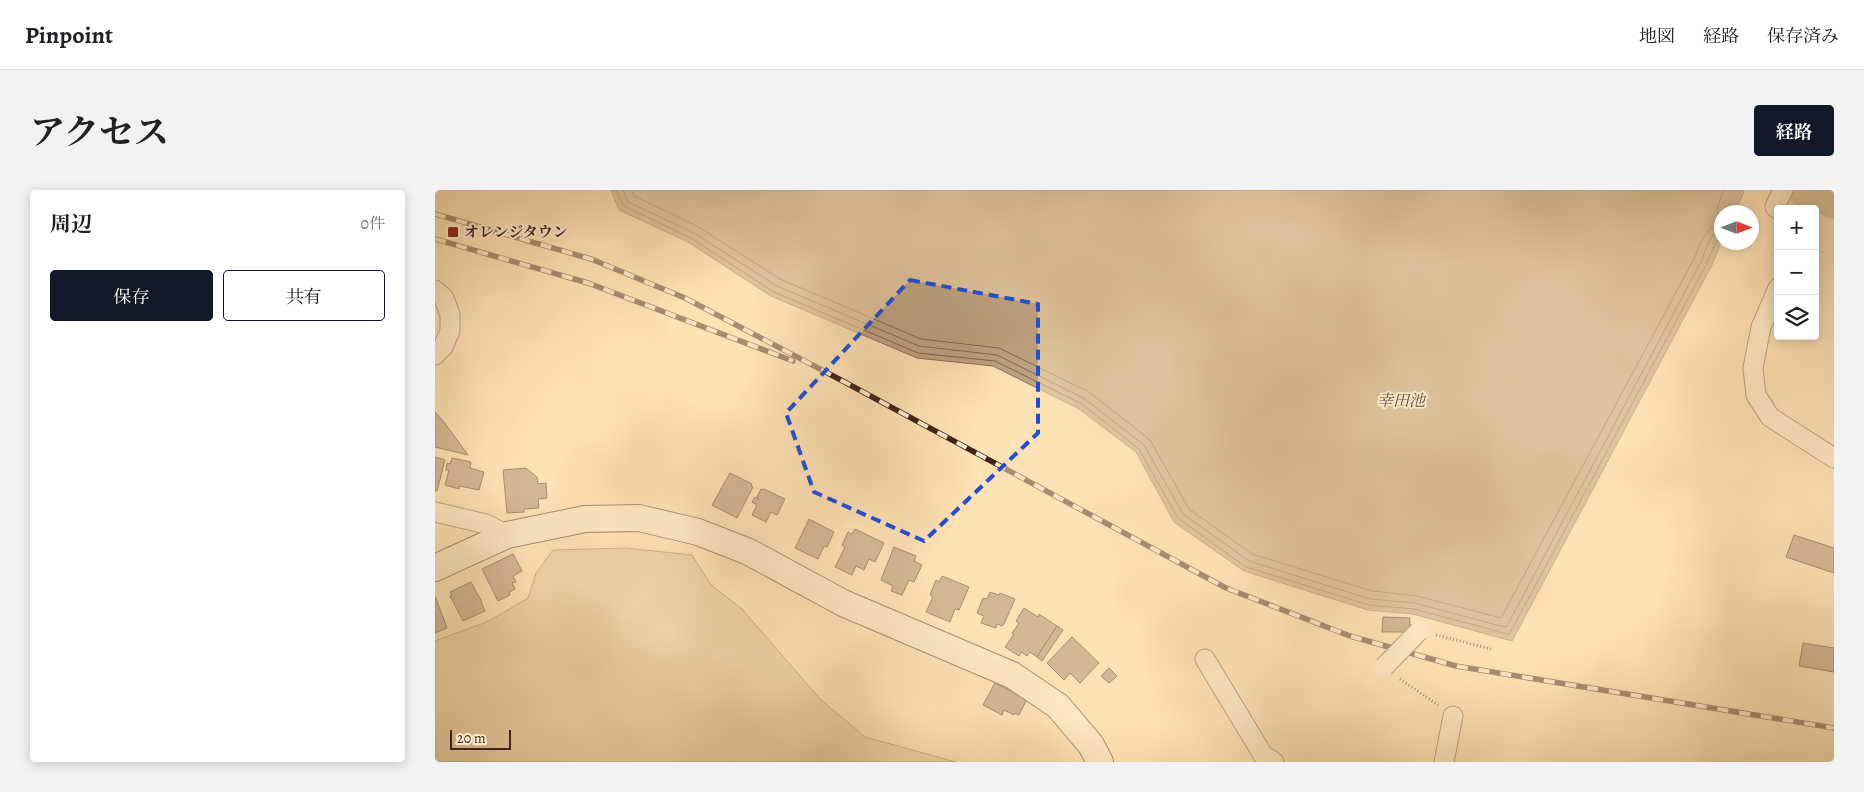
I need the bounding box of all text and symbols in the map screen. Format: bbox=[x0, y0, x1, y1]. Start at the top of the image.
text: Pinpoint bbox=[25, 19, 113, 51]
text: 地図 bbox=[1639, 24, 1675, 48]
text: 経路 bbox=[1703, 24, 1739, 48]
text: 保存済み bbox=[1767, 24, 1839, 48]
button: 経路 bbox=[1754, 105, 1834, 156]
text: アクセス bbox=[30, 108, 169, 156]
north arrow bbox=[1714, 205, 1759, 250]
map controls bbox=[1774, 205, 1819, 340]
button: + bbox=[1774, 205, 1819, 250]
text: 周辺 bbox=[50, 210, 92, 238]
text: 0件 bbox=[360, 213, 385, 235]
place label: オレンジタウン bbox=[464, 222, 568, 242]
marker: オレンジタウン bbox=[446, 225, 460, 239]
button: − bbox=[1774, 250, 1819, 295]
button: 保存 bbox=[50, 270, 213, 321]
button: 共有 bbox=[223, 270, 385, 321]
button: layers bbox=[1774, 295, 1819, 340]
water label: 幸田池 bbox=[1377, 390, 1427, 412]
scale bar bbox=[450, 727, 511, 750]
text: 20 m bbox=[457, 729, 486, 748]

